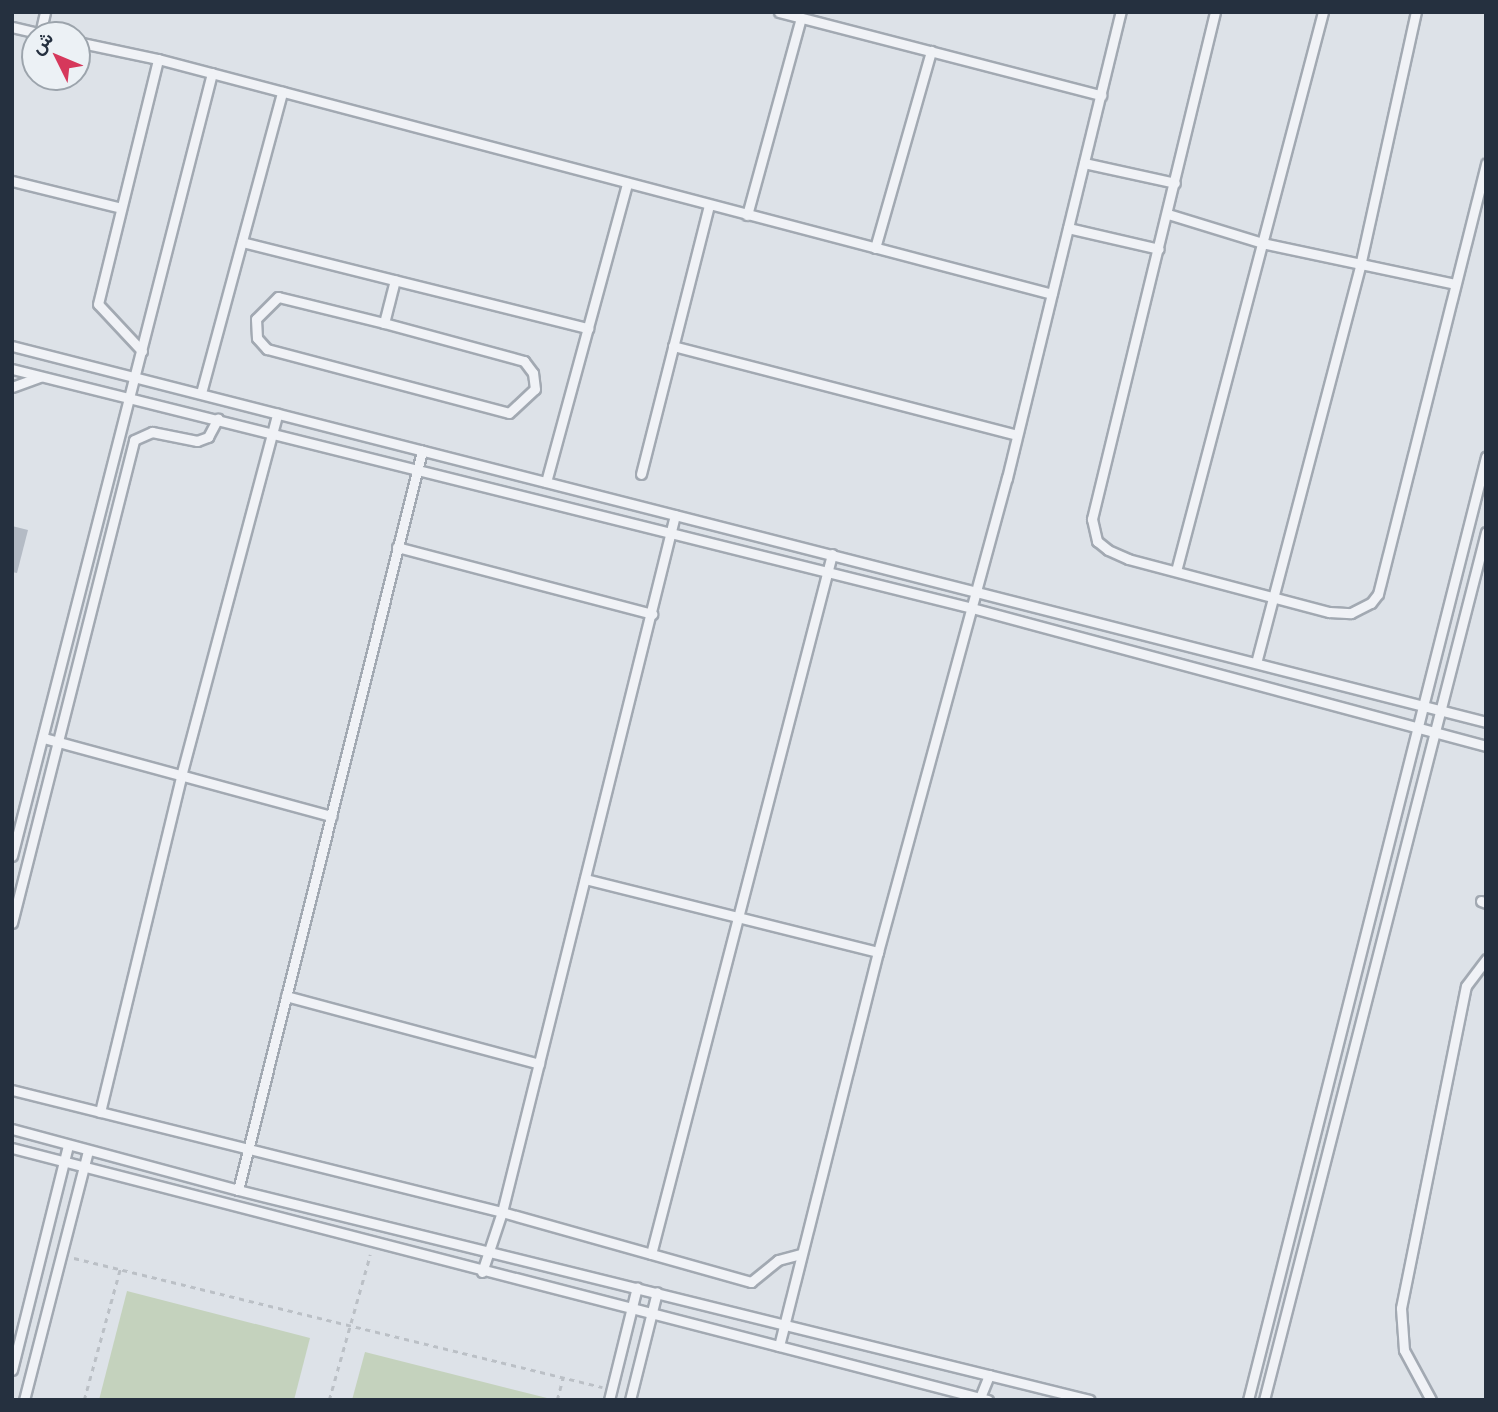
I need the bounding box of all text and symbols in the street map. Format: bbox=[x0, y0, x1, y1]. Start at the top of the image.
north arrow bbox=[21, 21, 91, 91]
text: ش bbox=[24, 25, 59, 60]

